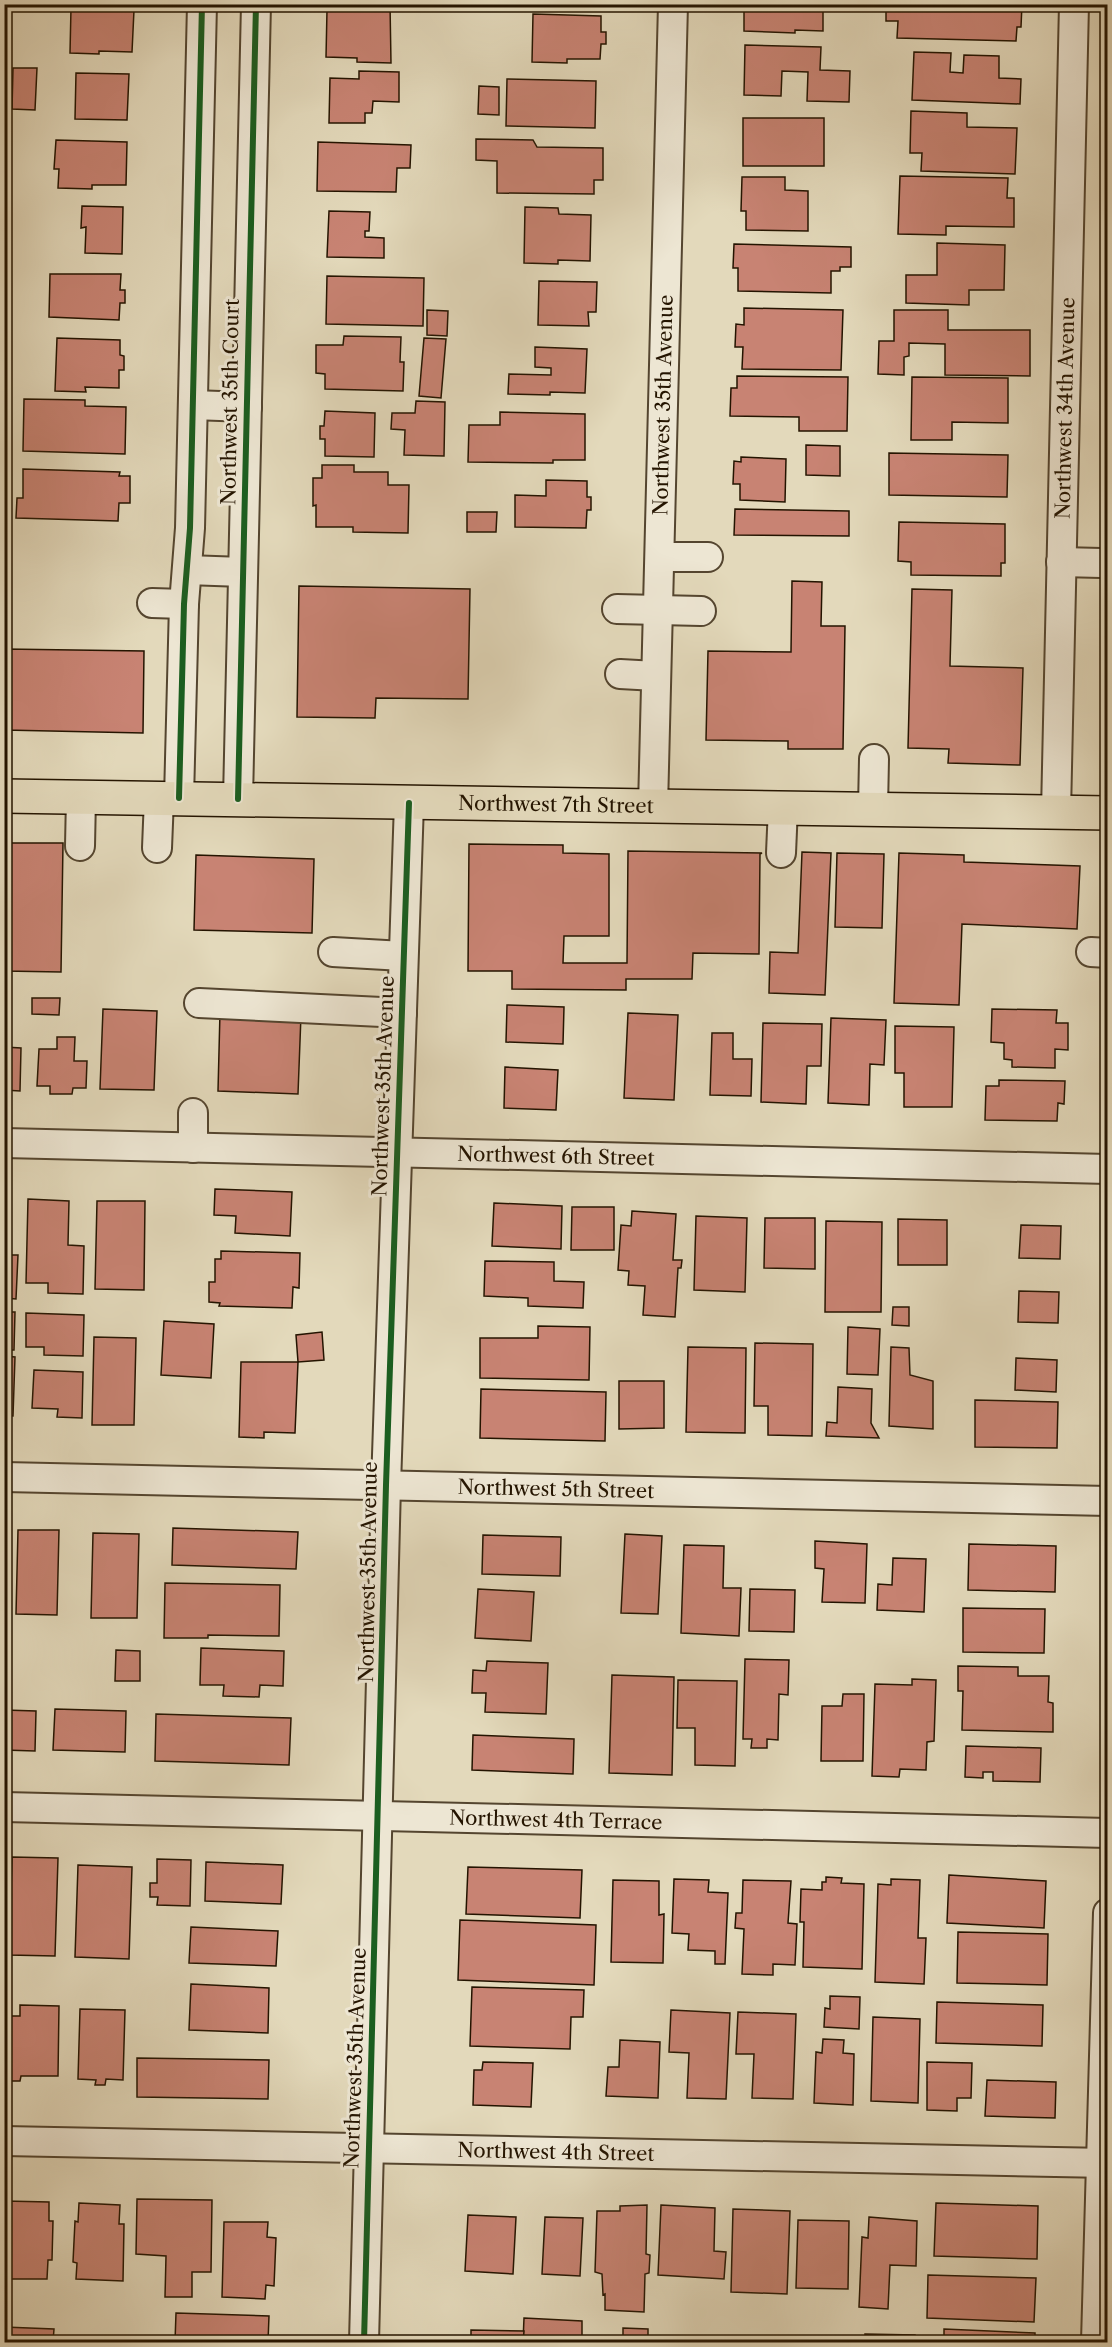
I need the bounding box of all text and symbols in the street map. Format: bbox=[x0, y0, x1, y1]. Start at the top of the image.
street label: Northwest 35th Avenue bbox=[648, 294, 678, 516]
street label: Northwest 34th Avenue bbox=[1051, 297, 1079, 519]
street label: Northwest 35th Court bbox=[216, 299, 244, 505]
street label: Northwest 7th Street bbox=[458, 791, 654, 818]
street label: Northwest 35th Avenue bbox=[367, 975, 399, 1197]
street label: Northwest 6th Street bbox=[457, 1142, 655, 1170]
street label: Northwest 35th Avenue bbox=[354, 1461, 382, 1683]
street label: Northwest 5th Street bbox=[457, 1475, 654, 1503]
street label: Northwest 4th Terrace bbox=[449, 1805, 663, 1835]
street label: Northwest 35th Avenue bbox=[339, 1947, 371, 2169]
street label: Northwest 4th Street bbox=[457, 2138, 655, 2166]

